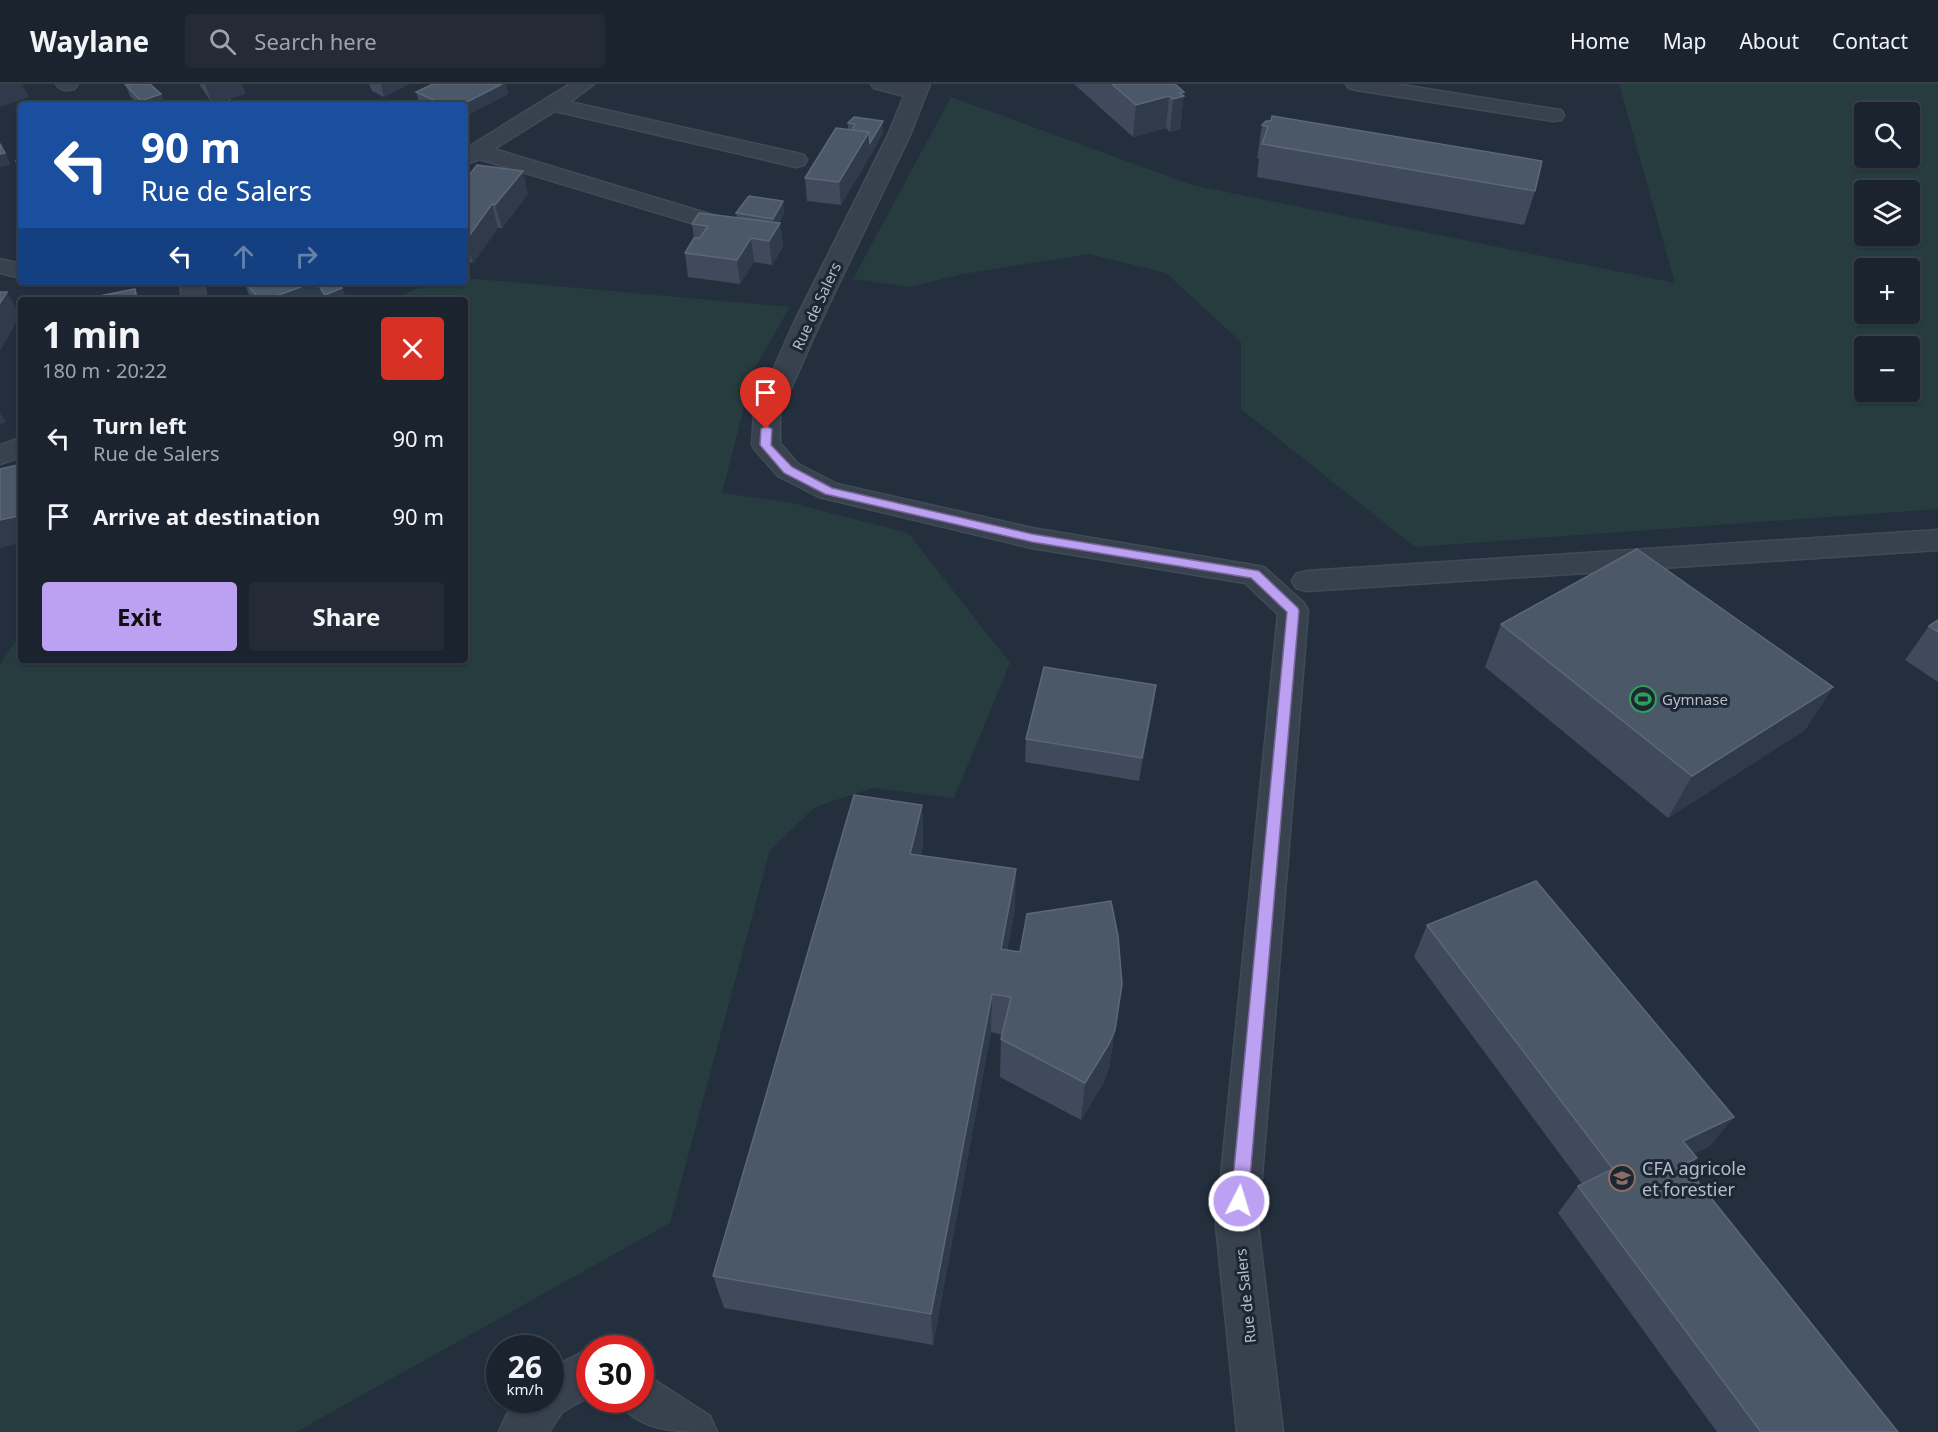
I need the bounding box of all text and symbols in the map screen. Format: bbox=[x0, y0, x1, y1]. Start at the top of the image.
search box bbox=[185, 14, 605, 68]
text: Waylane bbox=[30, 22, 149, 60]
icon: search bbox=[206, 25, 239, 58]
text: Search here bbox=[254, 26, 377, 56]
text: Home bbox=[1570, 27, 1630, 55]
text: Map bbox=[1663, 27, 1706, 55]
text: About bbox=[1739, 27, 1799, 55]
text: Contact bbox=[1832, 27, 1908, 55]
map controls bbox=[1854, 102, 1920, 402]
button: search bbox=[1854, 102, 1920, 168]
text: 90 m bbox=[141, 118, 241, 175]
icon: left bbox=[42, 126, 120, 204]
text: Rue de Salers bbox=[141, 172, 312, 209]
button: layers bbox=[1854, 180, 1920, 246]
icon: left bbox=[164, 240, 197, 273]
icon: ahead bbox=[227, 240, 260, 273]
icon: right bbox=[290, 240, 323, 273]
button: + bbox=[1854, 258, 1920, 324]
street label: Rue de Salers bbox=[787, 259, 845, 353]
text: 1 min bbox=[42, 310, 141, 359]
button: close bbox=[381, 317, 444, 380]
button: − bbox=[1854, 336, 1920, 402]
text: 180 m · 20:22 bbox=[42, 357, 167, 384]
pin bbox=[740, 367, 791, 429]
icon: arrive bbox=[749, 376, 782, 409]
text: Turn left bbox=[93, 410, 187, 440]
icon: left bbox=[42, 422, 75, 455]
text: 90 m bbox=[393, 423, 444, 453]
text: Rue de Salers bbox=[93, 440, 220, 467]
icon: arrive bbox=[42, 500, 75, 533]
text: Arrive at destination bbox=[93, 501, 320, 531]
text: 90 m bbox=[393, 501, 444, 531]
button: Exit bbox=[42, 582, 237, 651]
button: Share bbox=[249, 582, 444, 651]
sports icon: Gymnase bbox=[1628, 684, 1658, 714]
place label: Gymnase bbox=[1662, 689, 1728, 709]
place label: CFA agricole et forestier bbox=[1642, 1156, 1746, 1201]
school or university icon: CFA agricole et forestier bbox=[1607, 1163, 1637, 1193]
position arrow bbox=[1207, 1169, 1271, 1233]
street label: Rue de Salers bbox=[1230, 1248, 1260, 1344]
speed limit sign: 30 bbox=[576, 1335, 654, 1413]
text: 26 bbox=[508, 1346, 542, 1387]
text: km/h bbox=[507, 1379, 543, 1399]

